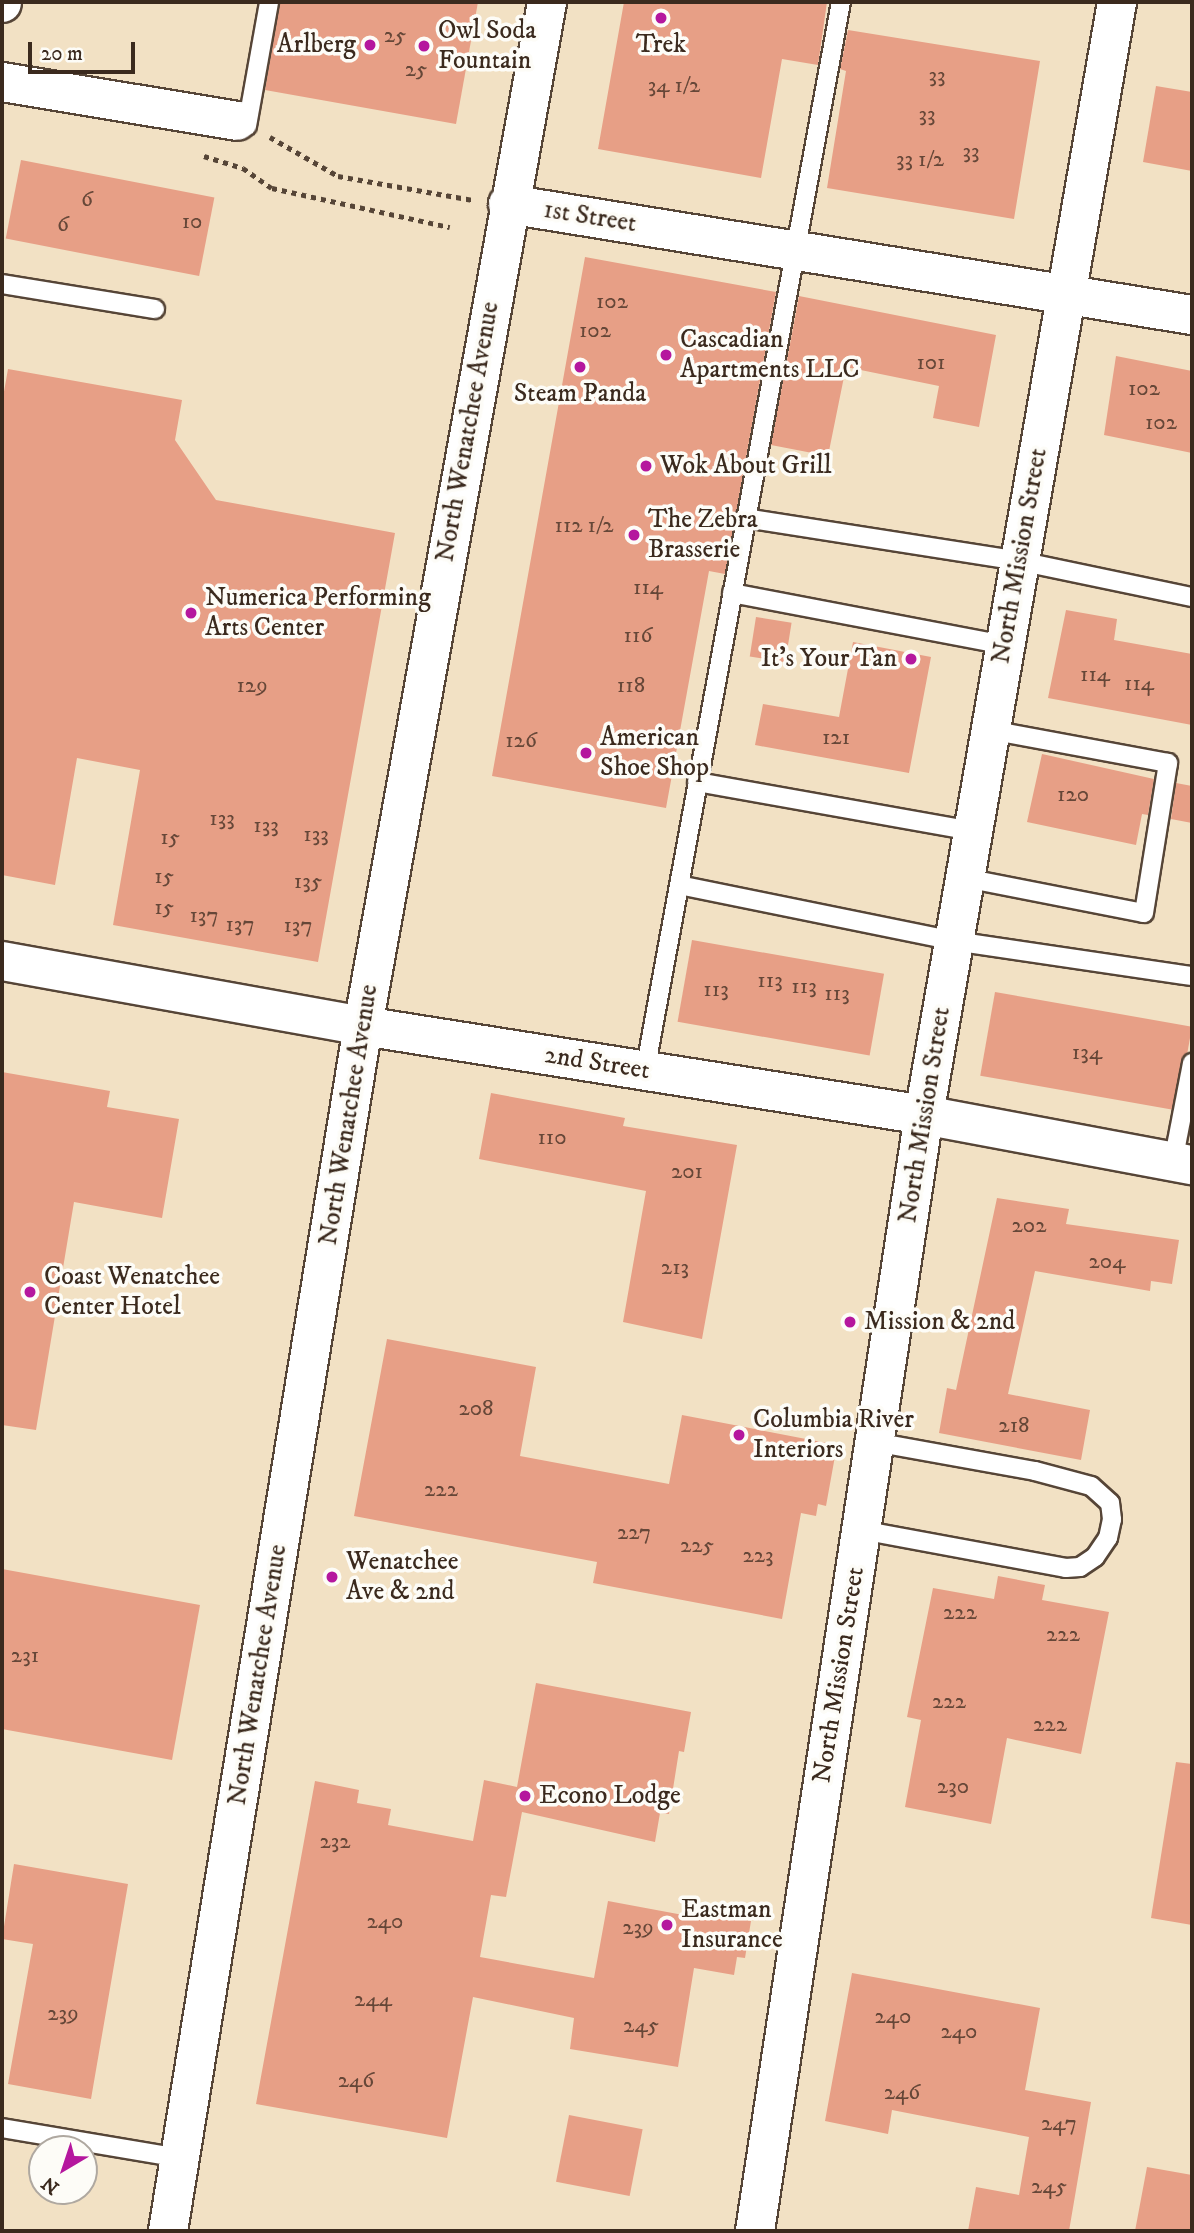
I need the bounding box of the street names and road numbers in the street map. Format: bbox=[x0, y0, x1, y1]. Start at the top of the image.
street label: 1st Street bbox=[541, 194, 639, 240]
street label: North Wenatchee Avenue bbox=[430, 299, 506, 565]
street label: North Mission Street bbox=[986, 446, 1054, 666]
street label: North Wenatchee Avenue bbox=[313, 982, 385, 1248]
street label: North Mission Street bbox=[893, 1005, 957, 1225]
street label: 2nd Street bbox=[542, 1039, 652, 1087]
street label: North Wenatchee Avenue bbox=[222, 1542, 294, 1808]
street label: North Mission Street bbox=[807, 1565, 871, 1785]

